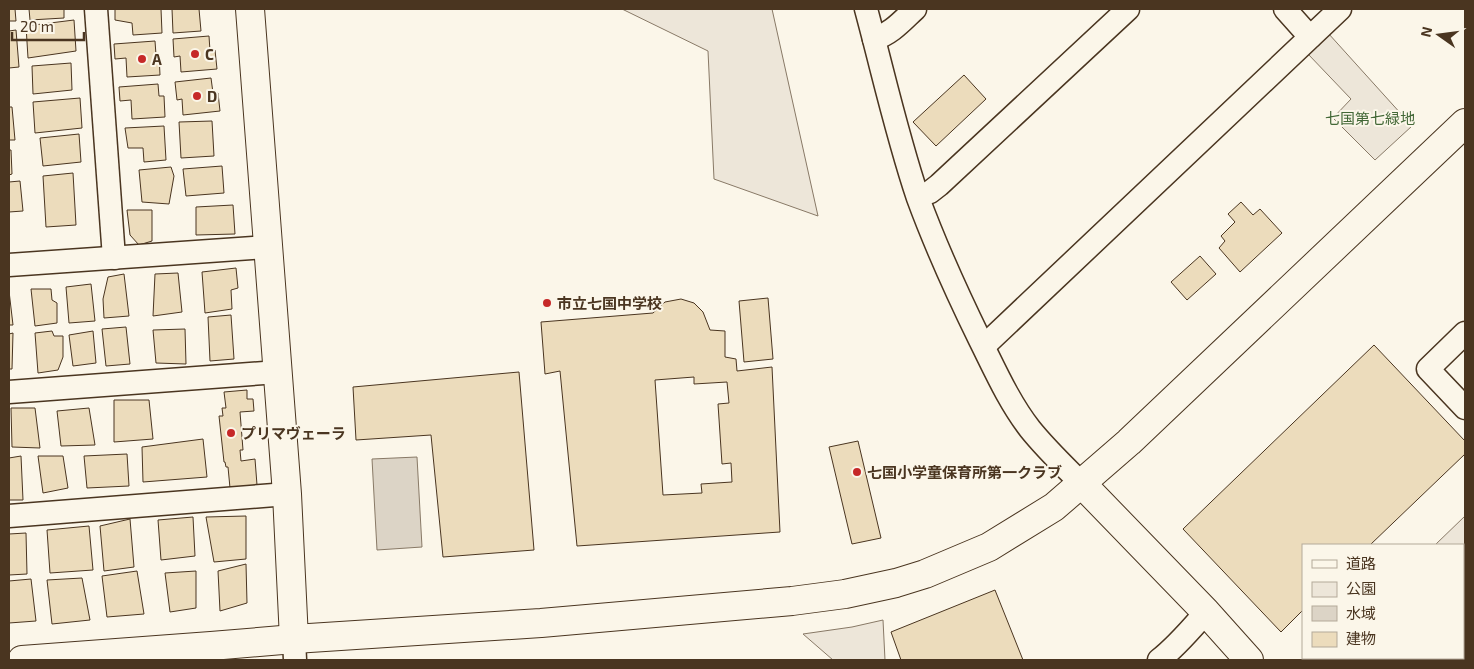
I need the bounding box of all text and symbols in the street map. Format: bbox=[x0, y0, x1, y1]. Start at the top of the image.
scale bar bbox=[12, 10, 85, 42]
north arrow bbox=[1414, 10, 1464, 60]
text: 20 m bbox=[20, 17, 54, 35]
text: N bbox=[1416, 25, 1435, 39]
place label: C bbox=[205, 45, 214, 63]
marker: C bbox=[189, 48, 201, 60]
place label: A bbox=[152, 50, 162, 68]
marker: A bbox=[136, 53, 148, 65]
place label: D bbox=[207, 87, 217, 105]
marker: D bbox=[191, 90, 203, 102]
park label: 七国第七緑地 bbox=[1325, 109, 1415, 127]
place label: 市立七国中学校 bbox=[557, 294, 662, 312]
marker: 市立七国中学校 bbox=[541, 297, 553, 309]
place label: プリマヴェーラ bbox=[241, 424, 346, 442]
marker: プリマヴェーラ bbox=[225, 427, 237, 439]
place label: 七国小学童保育所第一クラブ bbox=[867, 463, 1062, 481]
marker: 七国小学童保育所第一クラブ bbox=[851, 466, 863, 478]
legend bbox=[1302, 544, 1464, 659]
text: 道路 bbox=[1346, 554, 1376, 572]
text: 公園 bbox=[1346, 579, 1376, 597]
text: 水域 bbox=[1346, 604, 1376, 622]
text: 建物 bbox=[1346, 629, 1376, 647]

